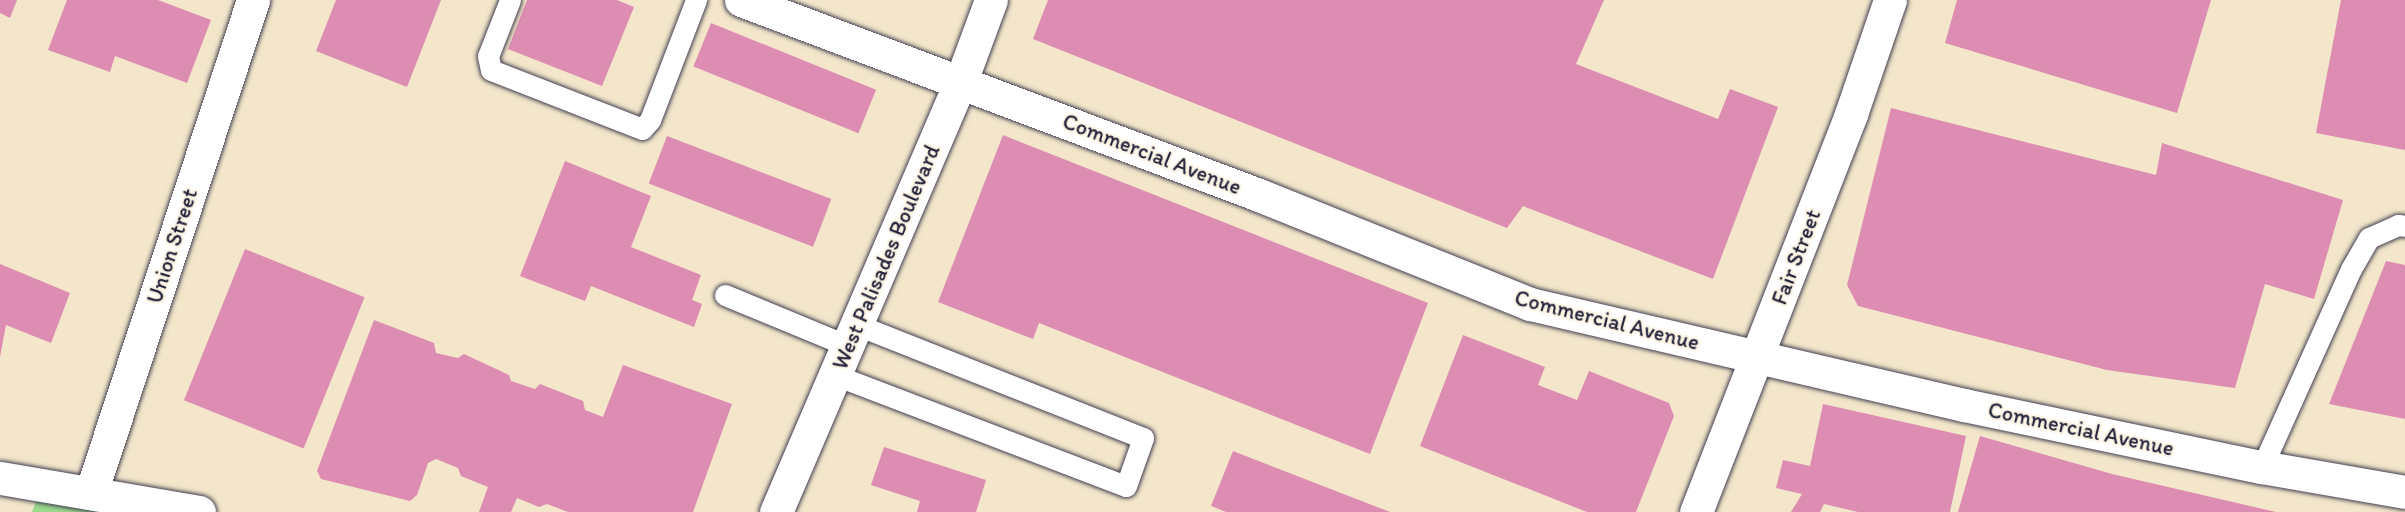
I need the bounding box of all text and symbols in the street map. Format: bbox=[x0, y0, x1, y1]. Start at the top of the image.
street label: Commercial Avenue bbox=[1059, 108, 1245, 200]
street label: West Palisades Boulevard bbox=[827, 140, 945, 374]
street label: Union Street bbox=[141, 186, 203, 306]
street label: Fair Street bbox=[1766, 206, 1826, 308]
street label: Commercial Avenue bbox=[1513, 284, 1701, 356]
street label: Commercial Avenue bbox=[1986, 397, 2176, 461]

